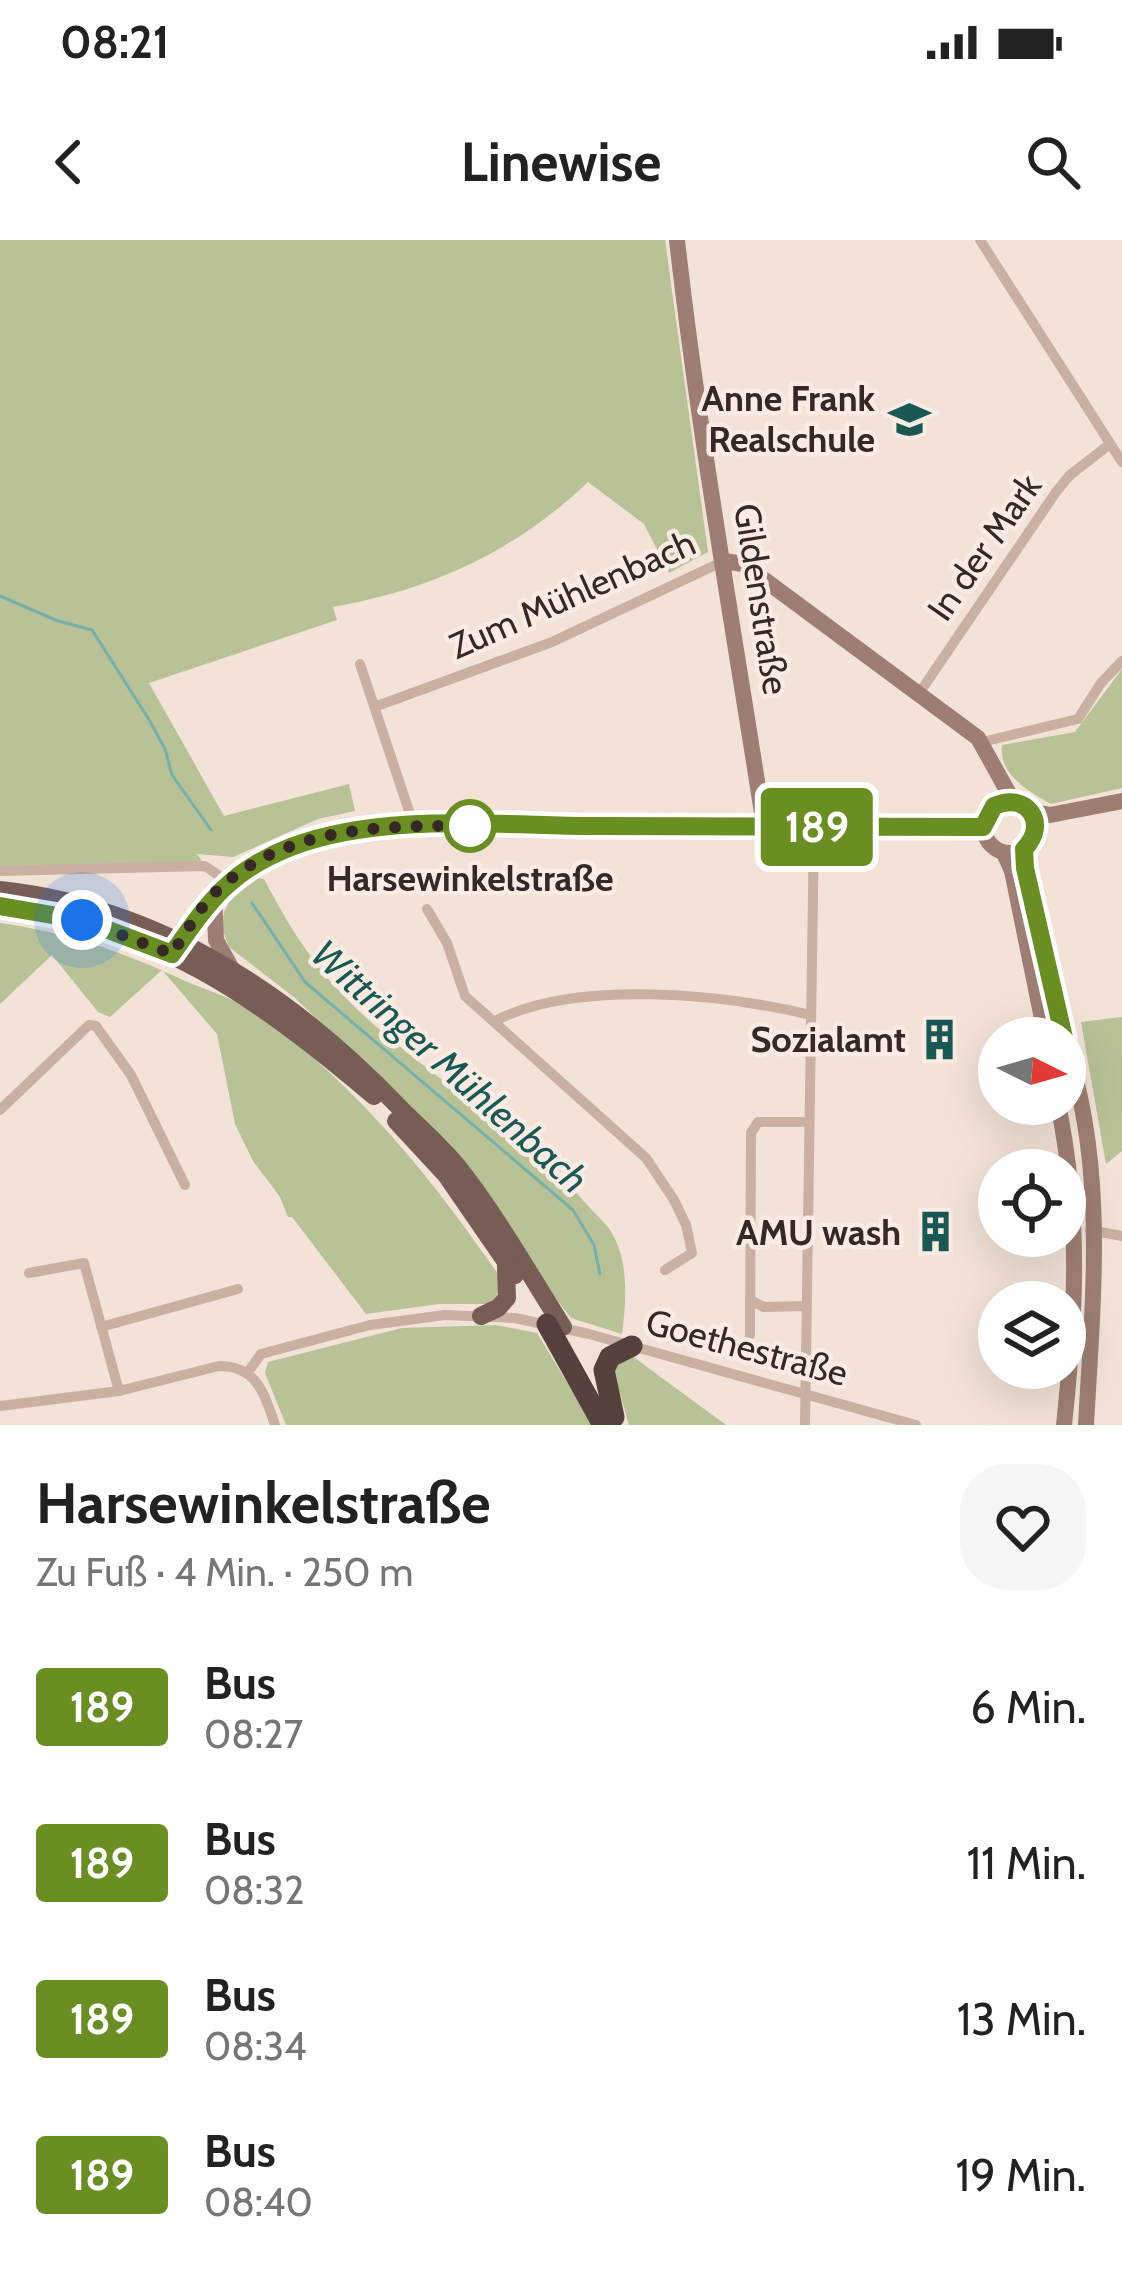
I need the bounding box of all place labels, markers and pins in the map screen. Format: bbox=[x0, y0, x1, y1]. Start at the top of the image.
place label: Anne Frank Realschule bbox=[702, 376, 876, 461]
school or university icon: Anne Frank Realschule bbox=[886, 396, 932, 442]
marker: Harsewinkelstraße bbox=[445, 801, 495, 851]
place label: Harsewinkelstraße bbox=[326, 856, 614, 900]
building icon: Sozialamt bbox=[917, 1016, 963, 1062]
place label: Sozialamt bbox=[750, 1017, 906, 1061]
building icon: AMU wash bbox=[912, 1209, 958, 1255]
place label: AMU wash bbox=[736, 1210, 901, 1254]

